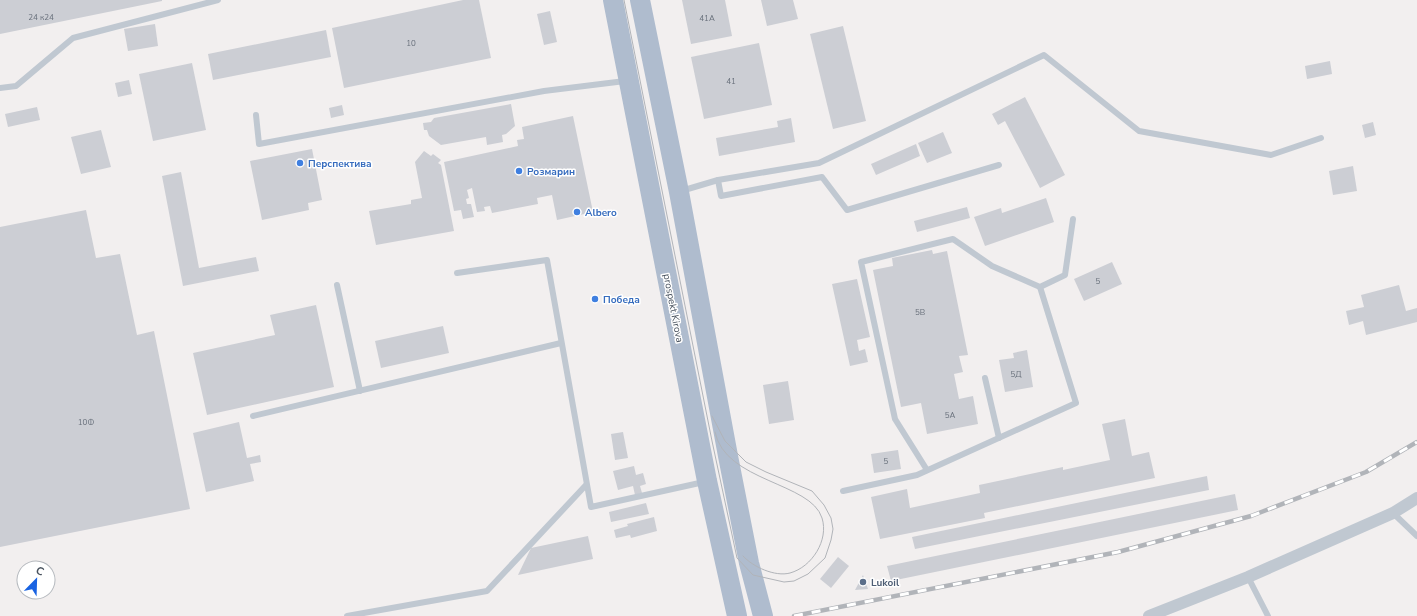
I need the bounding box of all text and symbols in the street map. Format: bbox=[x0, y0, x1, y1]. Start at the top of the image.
house number: 24 к24 bbox=[28, 12, 54, 23]
house number: 41А bbox=[699, 13, 715, 24]
house number: 10 bbox=[406, 38, 416, 49]
house number: 41 bbox=[726, 76, 736, 87]
place label: Перспектива bbox=[308, 157, 372, 171]
marker: Перспектива bbox=[295, 158, 305, 168]
place label: Розмарин bbox=[527, 165, 575, 179]
marker: Розмарин bbox=[514, 166, 524, 176]
place label: Albero bbox=[585, 206, 617, 220]
marker: Albero bbox=[572, 207, 582, 217]
street label: prospekt Kirova bbox=[659, 273, 687, 344]
house number: 5 bbox=[1096, 276, 1101, 287]
place label: Победа bbox=[603, 293, 640, 307]
marker: Победа bbox=[590, 294, 600, 304]
house number: 5В bbox=[915, 307, 925, 318]
house number: 5Д bbox=[1010, 369, 1022, 380]
house number: 5А bbox=[945, 410, 955, 421]
house number: 10Ф bbox=[78, 417, 94, 428]
house number: 5 bbox=[884, 456, 889, 467]
north arrow bbox=[16, 560, 56, 600]
text: С bbox=[33, 563, 47, 580]
place label: Lukoil bbox=[871, 576, 900, 590]
marker: Lukoil bbox=[858, 577, 868, 587]

